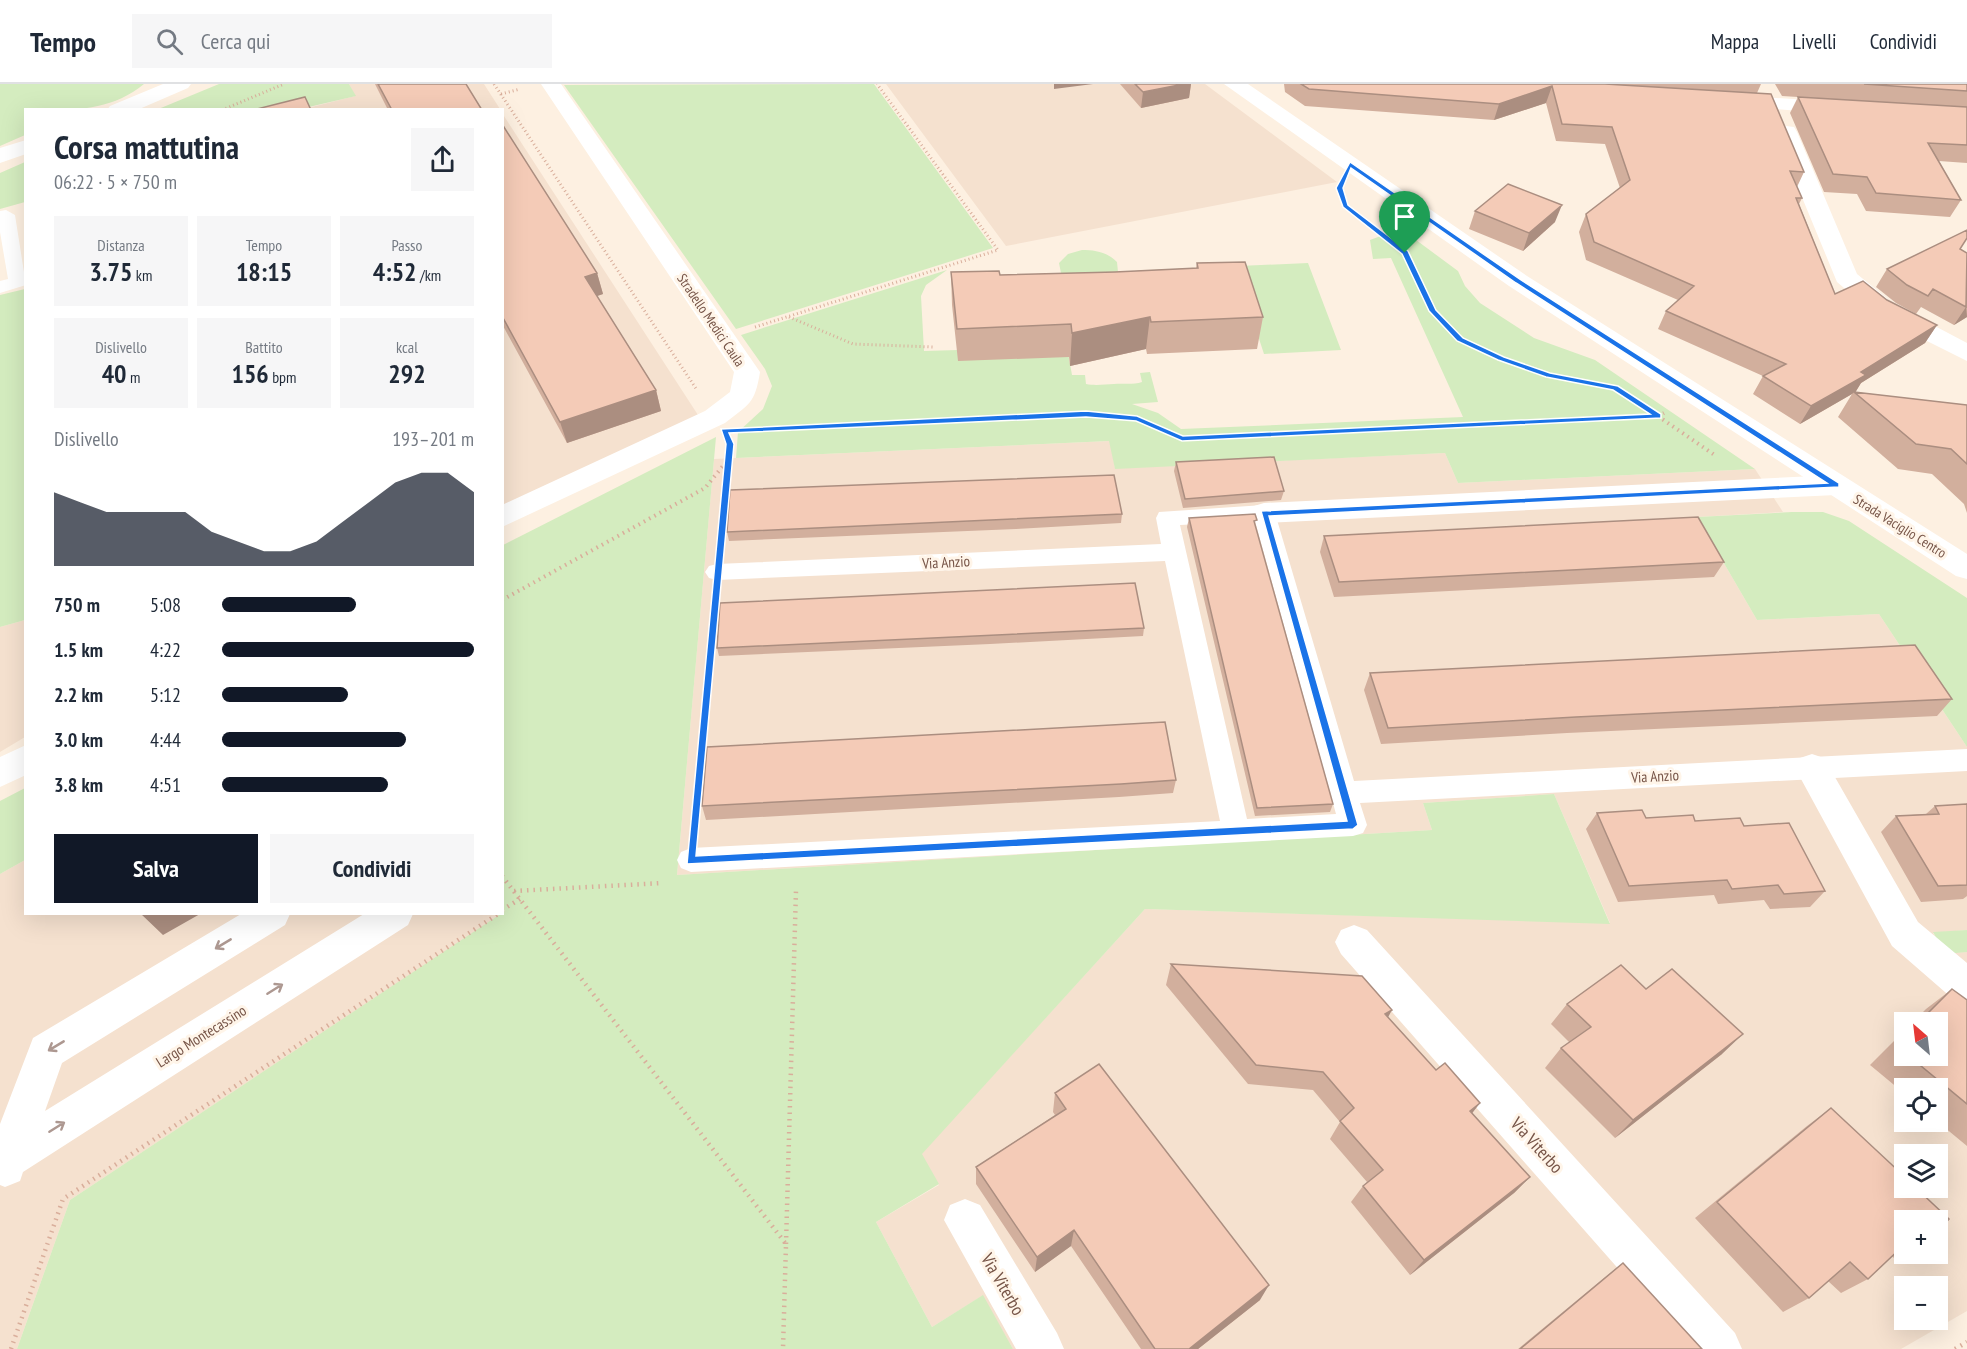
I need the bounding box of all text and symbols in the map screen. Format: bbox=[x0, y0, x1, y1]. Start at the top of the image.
search box bbox=[132, 14, 552, 68]
text: Tempo bbox=[30, 23, 96, 60]
icon: search bbox=[153, 25, 186, 58]
text: Cerca qui bbox=[201, 27, 271, 55]
text: Mappa bbox=[1711, 28, 1759, 55]
text: Livelli bbox=[1792, 28, 1837, 55]
text: Condividi bbox=[1870, 28, 1937, 55]
text: Corsa mattutina bbox=[54, 125, 239, 168]
button: share bbox=[411, 128, 474, 191]
text: 06:22 · 5 × 750 m bbox=[54, 169, 177, 195]
pin bbox=[1379, 191, 1430, 253]
icon: arrive bbox=[1388, 200, 1421, 233]
text: Distanza bbox=[97, 235, 145, 255]
text: Tempo bbox=[246, 235, 282, 255]
text: Passo bbox=[392, 235, 422, 255]
text: 3.75 bbox=[90, 255, 132, 288]
text: 18:15 bbox=[236, 255, 292, 288]
text: 4:52 bbox=[373, 255, 417, 288]
text: km bbox=[132, 265, 152, 285]
text: /km bbox=[417, 265, 441, 285]
street label: Stradello Medici Caula bbox=[673, 270, 749, 370]
text: Dislivello bbox=[95, 337, 147, 357]
text: Battito bbox=[245, 337, 283, 357]
text: kcal bbox=[396, 337, 418, 357]
text: 40 bbox=[102, 357, 127, 390]
text: 156 bbox=[231, 357, 269, 390]
text: 292 bbox=[388, 357, 426, 390]
text: m bbox=[127, 367, 140, 387]
text: bpm bbox=[269, 367, 297, 387]
text: Dislivello bbox=[54, 426, 119, 452]
text: 193–201 m bbox=[392, 426, 474, 452]
street label: Strada Vaciglio Centro bbox=[1850, 490, 1950, 562]
street label: Via Anzio bbox=[921, 551, 970, 573]
text: 750 m bbox=[54, 592, 100, 618]
text: 5:08 bbox=[150, 592, 181, 618]
text: 1.5 km bbox=[54, 637, 103, 663]
text: 4:22 bbox=[150, 637, 181, 663]
text: 2.2 km bbox=[54, 682, 103, 708]
text: 5:12 bbox=[150, 682, 181, 708]
text: 3.0 km bbox=[54, 727, 103, 753]
text: 4:44 bbox=[150, 727, 181, 753]
street label: Via Anzio bbox=[1630, 765, 1679, 787]
text: 3.8 km bbox=[54, 772, 103, 798]
text: 4:51 bbox=[150, 772, 181, 798]
button: Salva bbox=[54, 834, 258, 903]
button: Condividi bbox=[270, 834, 474, 903]
one-way arrow bbox=[215, 939, 232, 951]
one-way arrow bbox=[267, 983, 283, 995]
street label: Largo Montecassino bbox=[152, 1001, 250, 1071]
north arrow bbox=[1894, 1012, 1948, 1066]
map controls bbox=[1894, 1012, 1948, 1330]
one-way arrow bbox=[48, 1040, 65, 1052]
button: locate bbox=[1894, 1078, 1948, 1132]
street label: Via Viterbo bbox=[1505, 1111, 1568, 1178]
one-way arrow bbox=[49, 1121, 65, 1133]
button: layers bbox=[1894, 1144, 1948, 1198]
button: + bbox=[1894, 1210, 1948, 1264]
street label: Via Viterbo bbox=[976, 1248, 1030, 1319]
button: − bbox=[1894, 1276, 1948, 1330]

